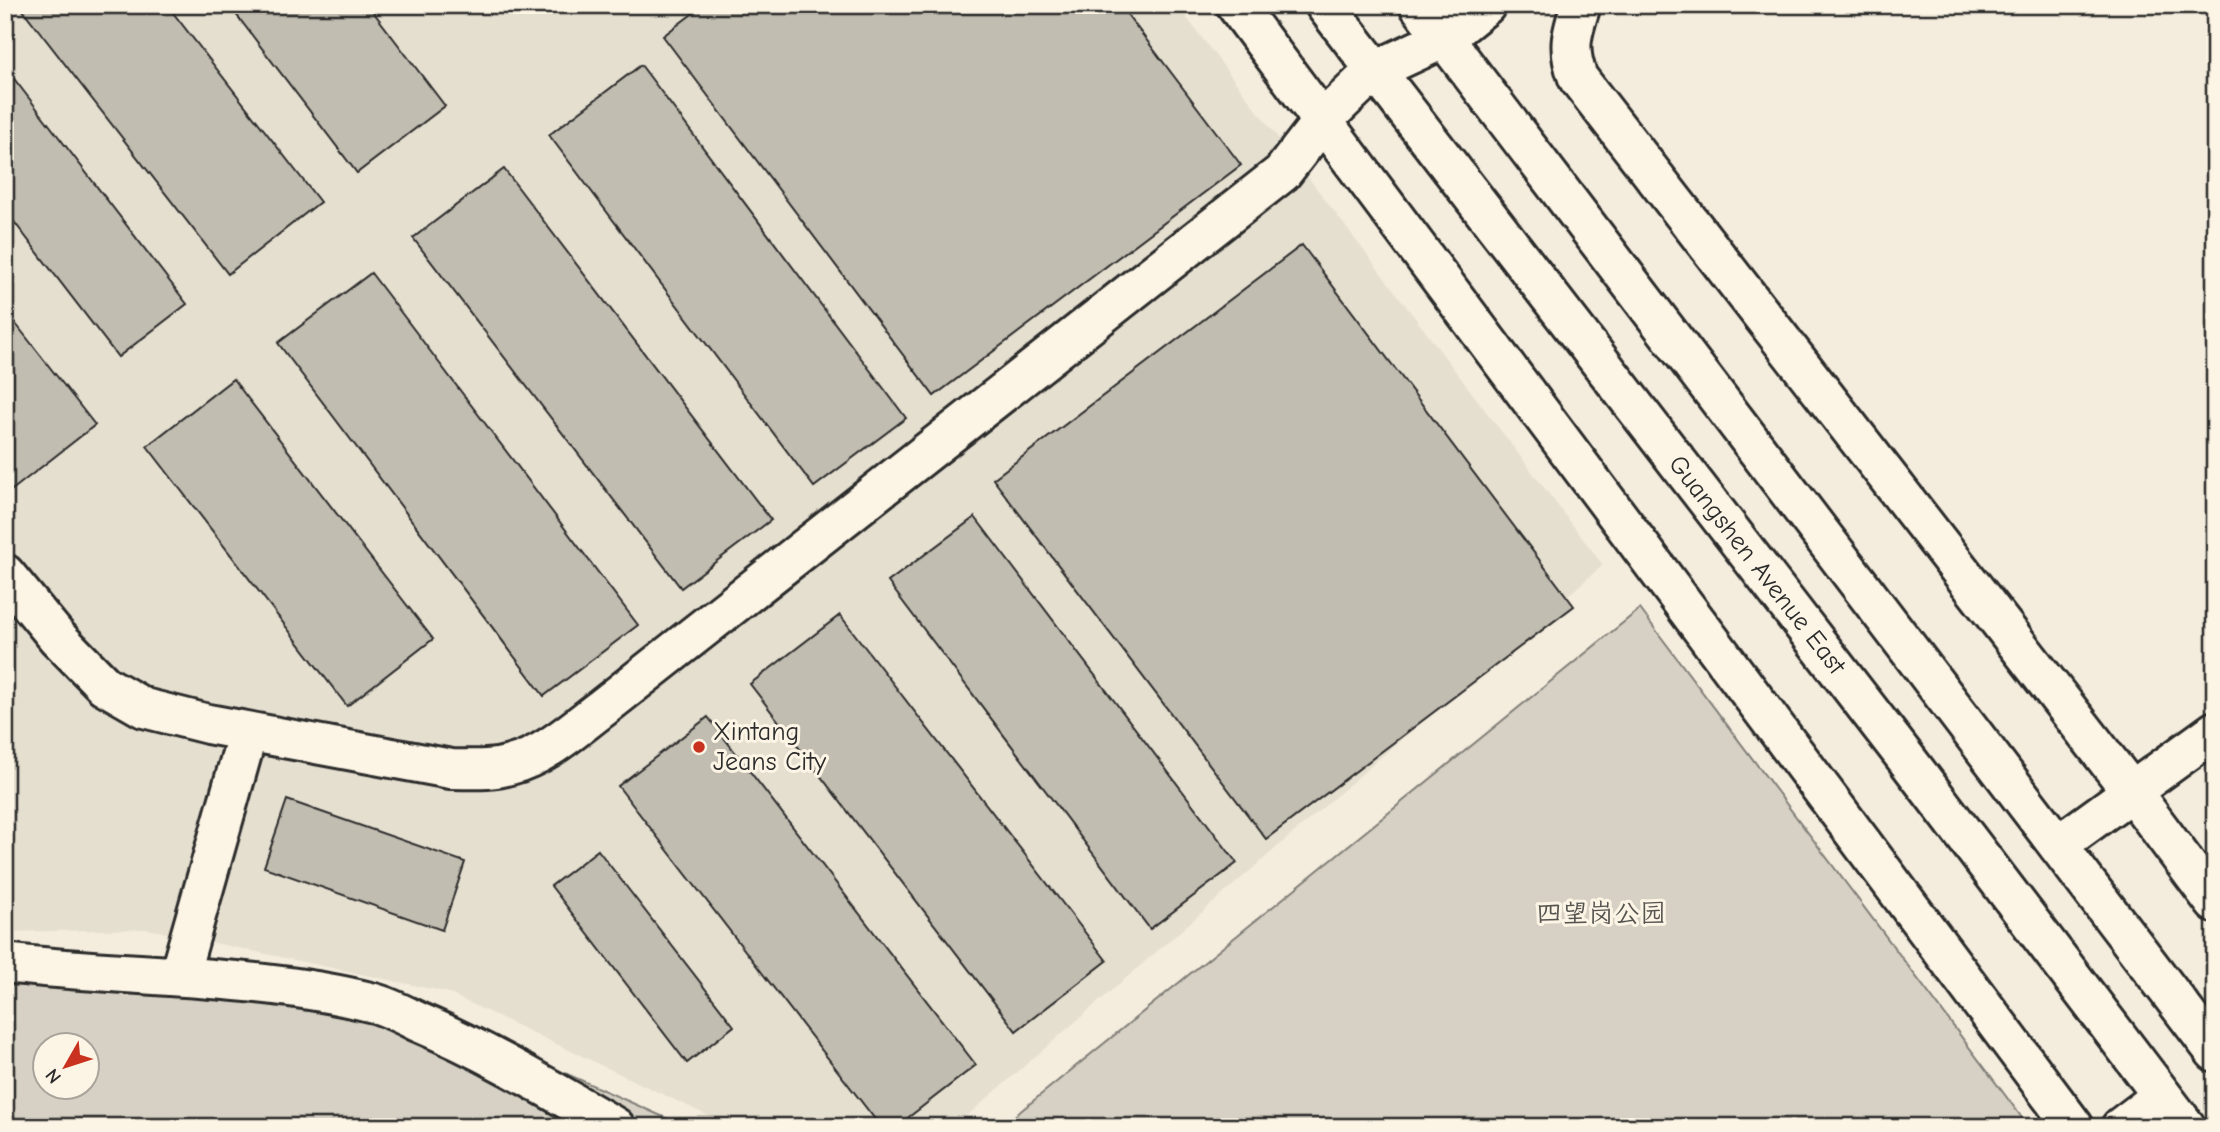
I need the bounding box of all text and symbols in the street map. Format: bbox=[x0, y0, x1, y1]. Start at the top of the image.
street label: Guangshen Avenue East bbox=[1662, 450, 1853, 682]
place label: Xintang Jeans City bbox=[713, 717, 827, 777]
marker: Xintang Jeans City bbox=[691, 739, 707, 755]
park label: 四望岗公园 bbox=[1536, 899, 1666, 929]
north arrow bbox=[32, 1030, 102, 1100]
text: N bbox=[41, 1064, 66, 1088]

